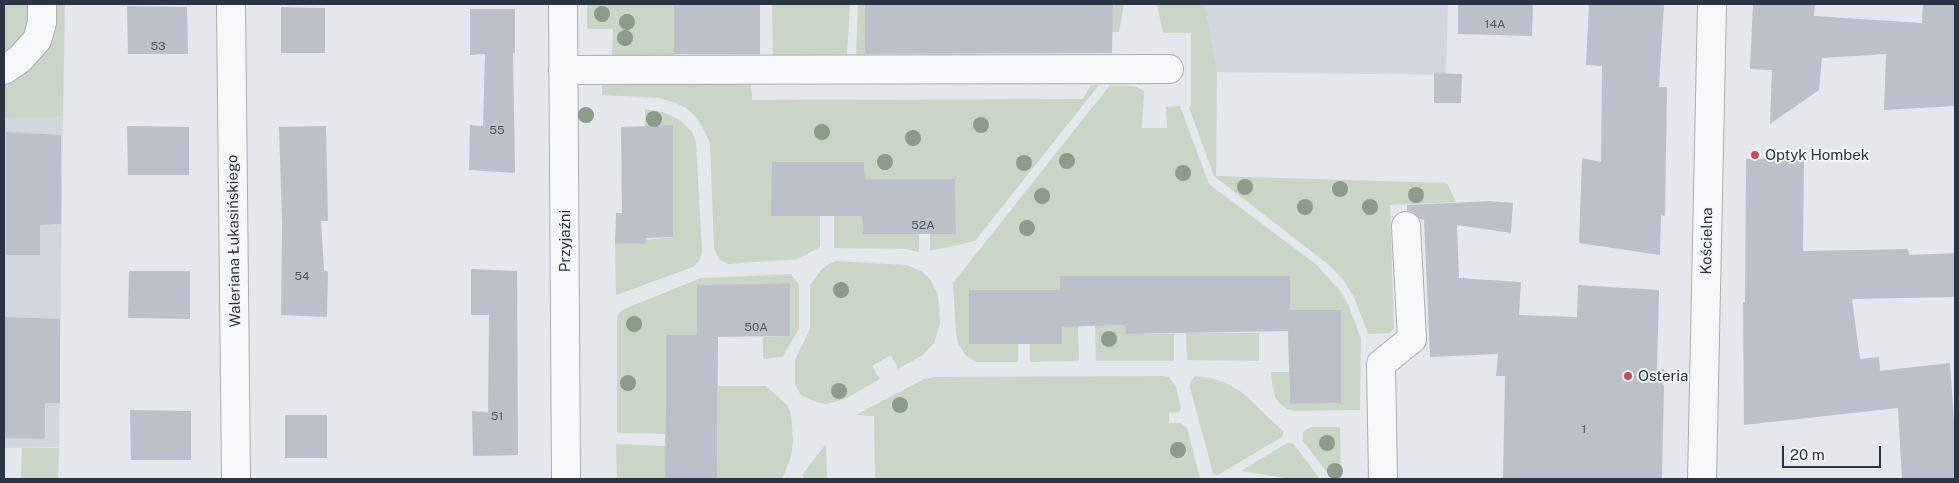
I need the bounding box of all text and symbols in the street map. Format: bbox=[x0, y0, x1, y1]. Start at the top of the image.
house number: 14A bbox=[1485, 17, 1505, 31]
house number: 53 bbox=[150, 39, 166, 53]
house number: 55 bbox=[489, 123, 505, 137]
place label: Optyk Hombek bbox=[1765, 146, 1869, 164]
marker: Optyk Hombek bbox=[1749, 149, 1761, 161]
street label: Waleriana Łukasińskiego bbox=[223, 154, 245, 328]
street label: Kościelna bbox=[1697, 207, 1717, 275]
street label: Przyjaźni bbox=[556, 210, 574, 272]
house number: 52A bbox=[911, 218, 935, 232]
house number: 54 bbox=[294, 269, 310, 283]
house number: 50A bbox=[744, 320, 768, 334]
place label: Osteria bbox=[1638, 367, 1688, 385]
marker: Osteria bbox=[1622, 370, 1634, 382]
house number: 51 bbox=[491, 409, 503, 423]
house number: 1 bbox=[1582, 422, 1586, 436]
scale bar bbox=[1784, 436, 1883, 468]
text: 20 m bbox=[1790, 446, 1825, 463]

